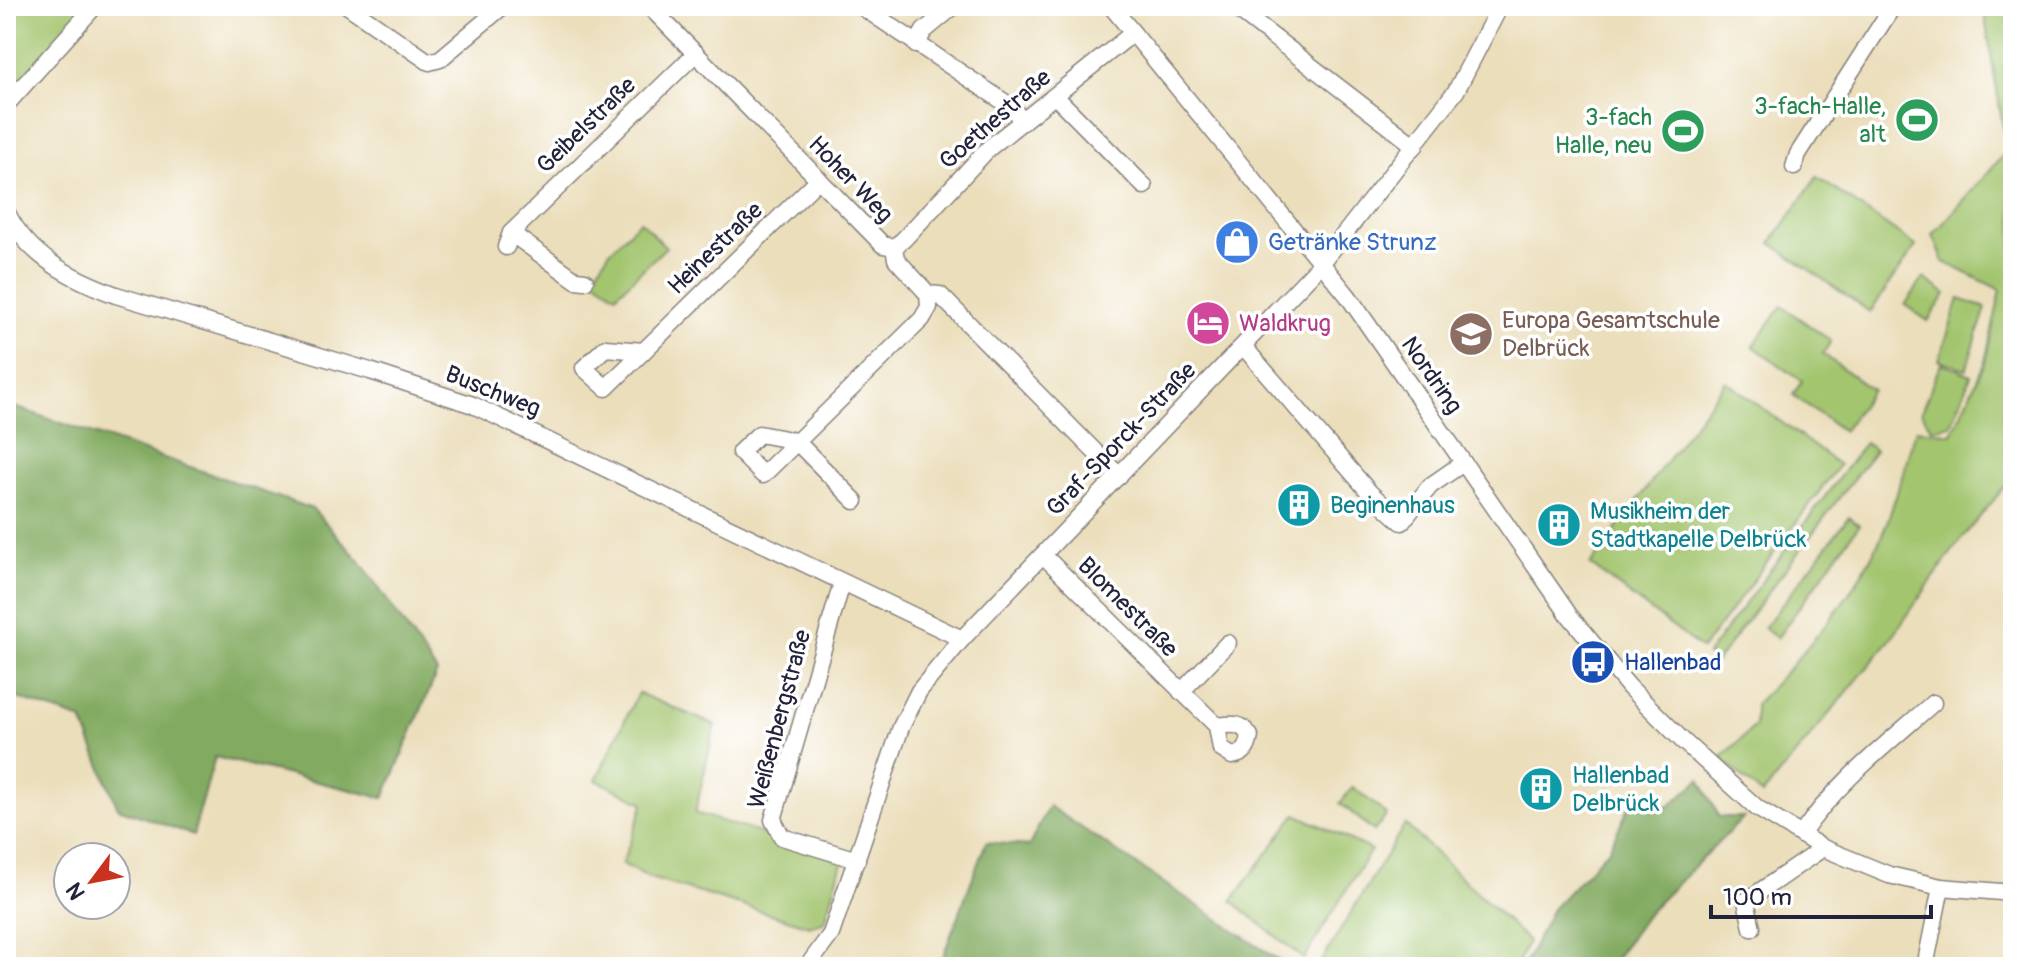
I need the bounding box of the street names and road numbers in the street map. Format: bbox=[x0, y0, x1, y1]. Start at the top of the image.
street label: Goethestraße bbox=[934, 63, 1057, 176]
street label: Geibelstraße bbox=[531, 71, 642, 180]
street label: Hoher Weg bbox=[802, 130, 899, 229]
street label: Heinestraße bbox=[662, 196, 769, 301]
street label: Nordring bbox=[1395, 331, 1468, 419]
street label: Graf-Sporck-Straße bbox=[1040, 356, 1202, 522]
street label: Buschweg bbox=[441, 359, 545, 424]
street label: Blomestraße bbox=[1072, 551, 1184, 664]
street label: Weißenbergstraße bbox=[742, 626, 817, 812]

